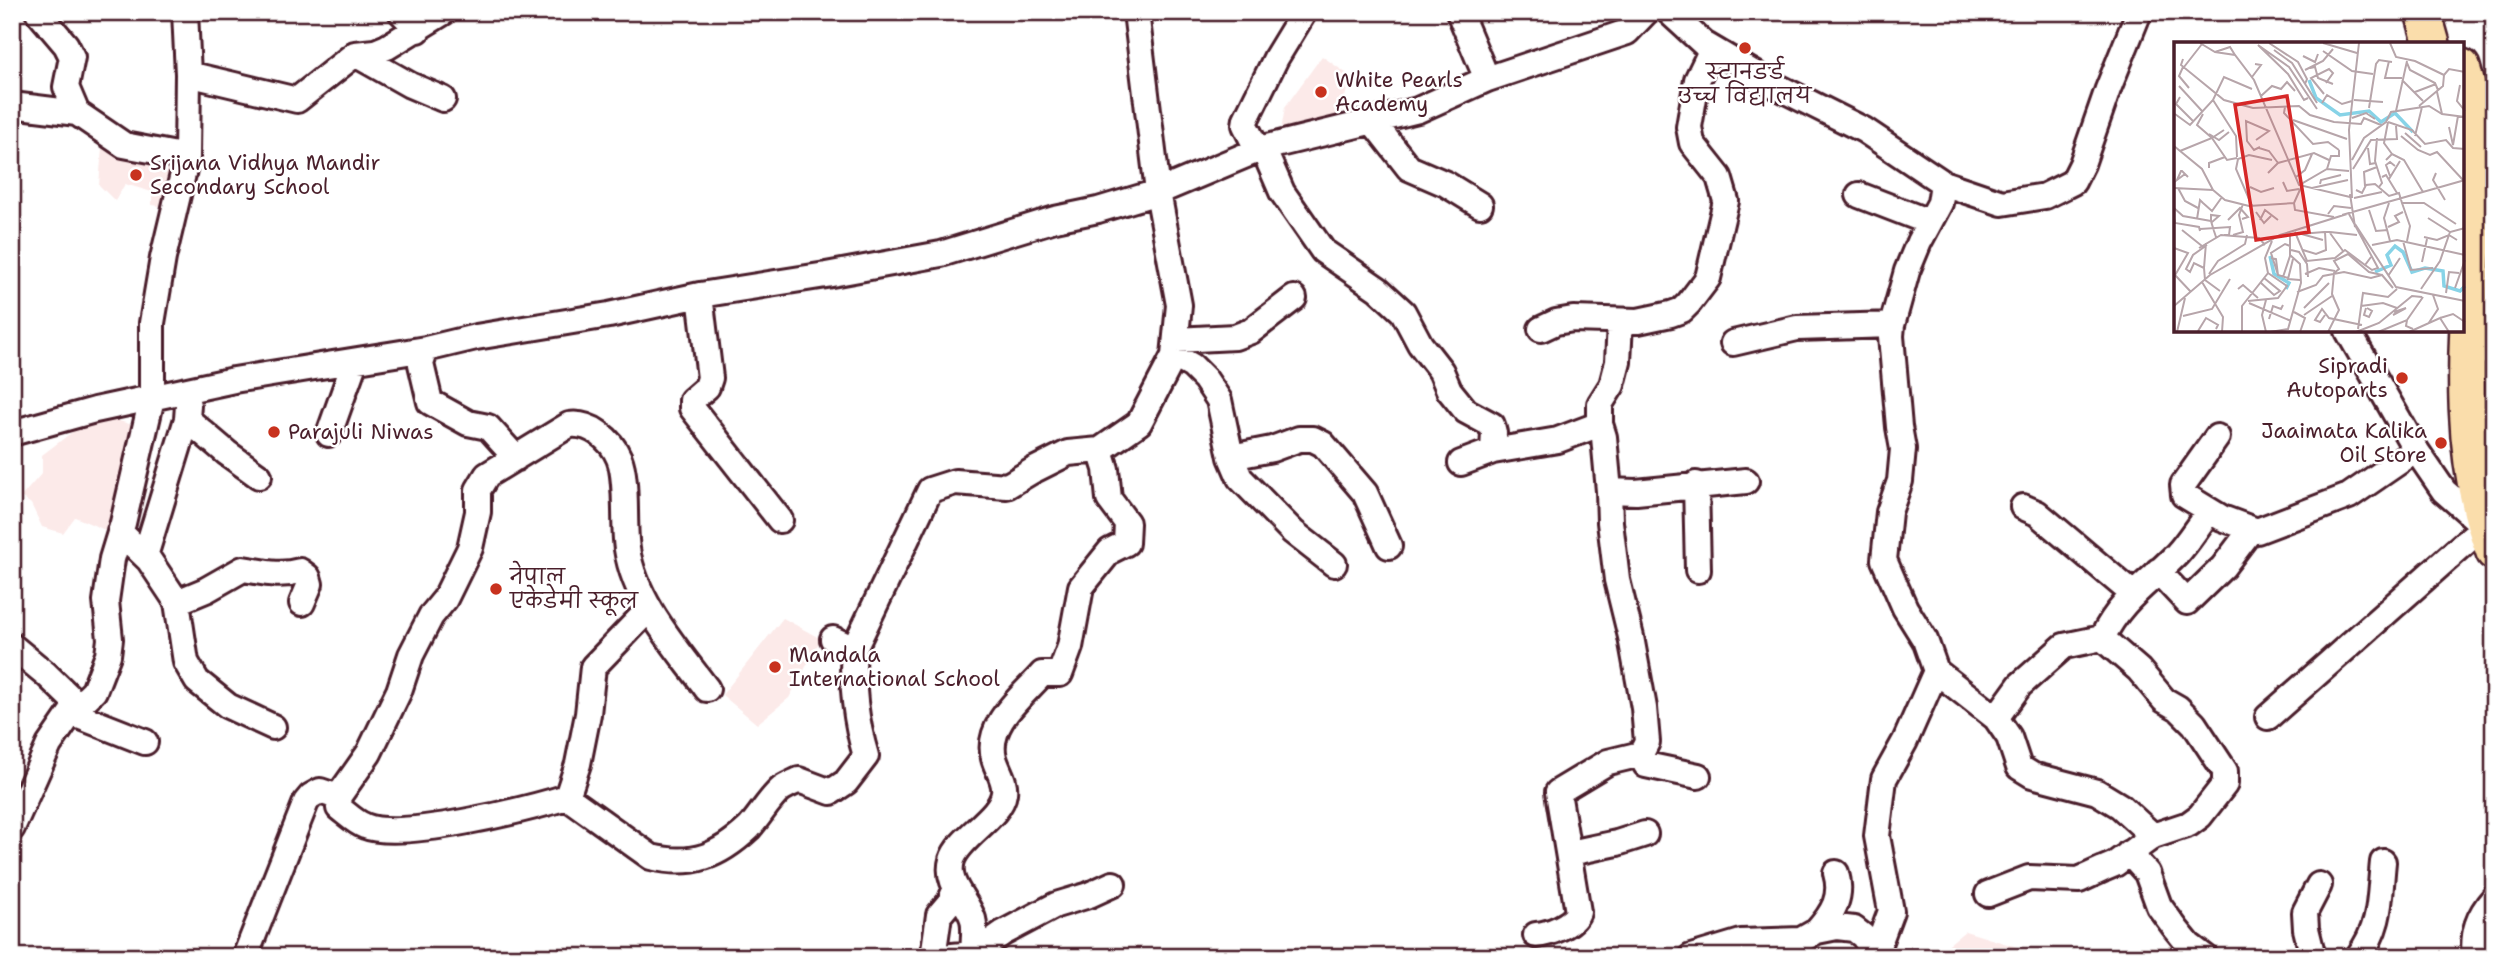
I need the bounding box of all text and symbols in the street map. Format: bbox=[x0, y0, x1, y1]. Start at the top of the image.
marker: स्टानडर्ड उच्च विद्यालय bbox=[1737, 40, 1753, 56]
inset map bbox=[2174, 42, 2464, 332]
place label: स्टानडर्ड उच्च विद्यालय bbox=[1678, 55, 1812, 110]
place label: White Pearls Academy bbox=[1335, 66, 1463, 118]
marker: White Pearls Academy bbox=[1313, 84, 1329, 100]
place label: Srijana Vidhya Mandir Secondary School bbox=[150, 149, 380, 201]
marker: Srijana Vidhya Mandir Secondary School bbox=[128, 167, 144, 183]
place label: Sipradi Autoparts bbox=[2286, 352, 2388, 404]
marker: Sipradi Autoparts bbox=[2394, 370, 2410, 386]
place label: Jaaimata Kalika Oil Store bbox=[2261, 417, 2427, 469]
place label: Parajuli Niwas bbox=[288, 418, 434, 446]
marker: Parajuli Niwas bbox=[266, 424, 282, 440]
marker: Jaaimata Kalika Oil Store bbox=[2433, 435, 2449, 451]
place label: नेपाल एकेडेमी स्कूल bbox=[509, 560, 639, 617]
marker: नेपाल एकेडेमी स्कूल bbox=[488, 581, 504, 597]
place label: Mandala International School bbox=[789, 641, 1001, 693]
marker: Mandala International School bbox=[767, 659, 783, 675]

